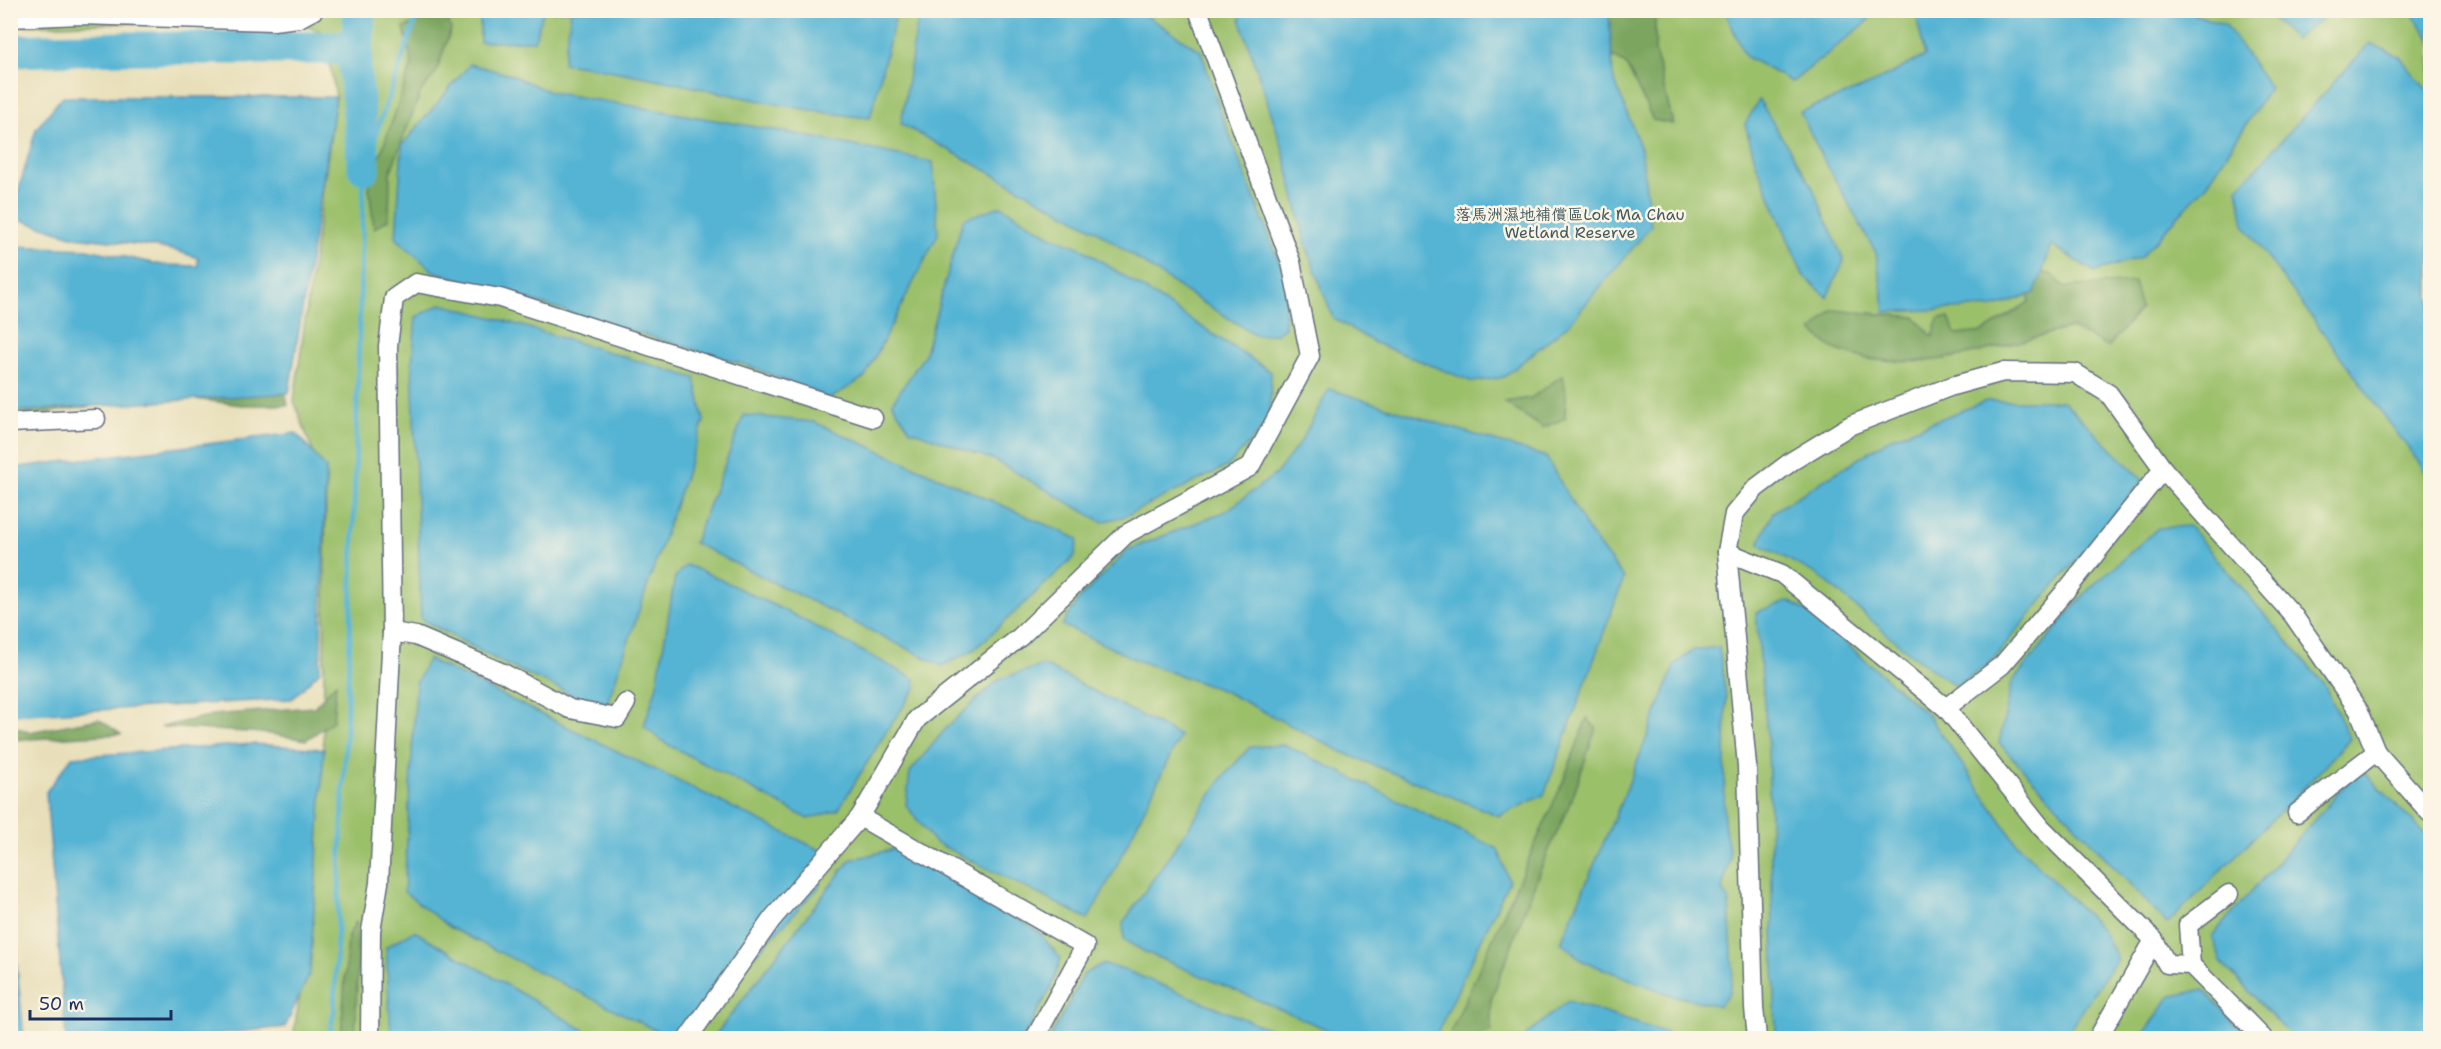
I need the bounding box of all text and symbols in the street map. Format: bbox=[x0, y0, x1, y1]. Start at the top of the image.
park label: 落馬洲濕地補償區Lok Ma Chau Wetland Reserve bbox=[1455, 204, 1685, 243]
scale bar bbox=[30, 983, 171, 1021]
text: 50 m bbox=[39, 992, 84, 1016]

